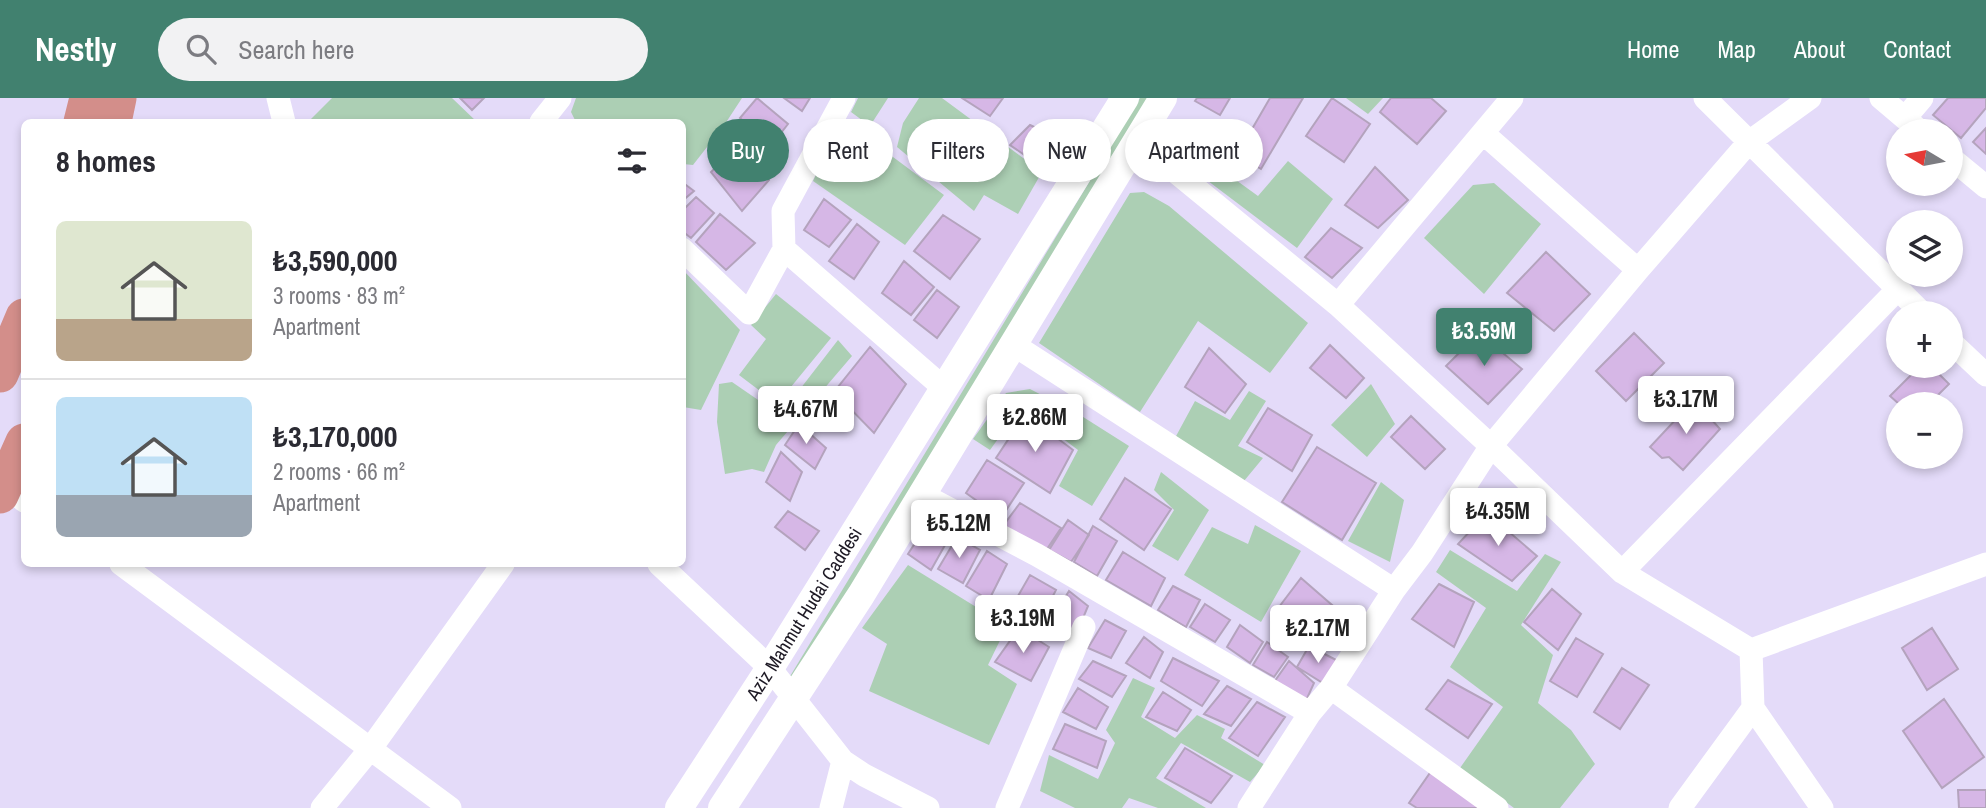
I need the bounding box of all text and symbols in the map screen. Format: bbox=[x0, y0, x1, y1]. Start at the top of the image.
search box bbox=[158, 18, 648, 81]
text: Nestly bbox=[35, 27, 116, 71]
icon: search bbox=[182, 30, 220, 68]
text: Search here bbox=[238, 32, 354, 67]
text: Home bbox=[1627, 33, 1679, 65]
text: Map bbox=[1717, 33, 1756, 65]
text: About bbox=[1794, 33, 1845, 65]
text: Contact bbox=[1883, 33, 1951, 65]
chip: Buy bbox=[707, 119, 789, 182]
chip: Rent bbox=[803, 119, 893, 182]
chip: Filters bbox=[907, 119, 1009, 182]
chip: New bbox=[1023, 119, 1111, 182]
chip: Apartment bbox=[1125, 119, 1263, 182]
north arrow bbox=[1886, 119, 1964, 196]
map controls bbox=[1886, 119, 1963, 469]
text: 8 homes bbox=[56, 141, 156, 181]
icon: filters bbox=[613, 142, 651, 180]
button: layers bbox=[1886, 210, 1963, 287]
text: ₺3,590,000 bbox=[273, 240, 397, 280]
icon: home bbox=[112, 249, 196, 333]
text: 3 rooms · 83 m² bbox=[273, 280, 405, 311]
button: + bbox=[1886, 301, 1963, 378]
pin: ₺3.59M bbox=[1427, 308, 1541, 368]
text: Apartment bbox=[273, 311, 360, 342]
text: ₺3.59M bbox=[1452, 315, 1516, 346]
pin: ₺3.17M bbox=[1629, 376, 1743, 436]
text: ₺3.17M bbox=[1654, 383, 1718, 414]
pin: ₺4.67M bbox=[749, 386, 863, 446]
button: − bbox=[1886, 392, 1963, 469]
text: ₺4.67M bbox=[774, 393, 838, 424]
pin: ₺2.86M bbox=[978, 394, 1092, 454]
text: ₺2.86M bbox=[1003, 401, 1067, 432]
text: ₺3,170,000 bbox=[273, 416, 397, 456]
icon: home bbox=[112, 425, 196, 509]
text: 2 rooms · 66 m² bbox=[273, 456, 405, 487]
text: Apartment bbox=[273, 487, 360, 518]
pin: ₺4.35M bbox=[1441, 489, 1555, 548]
text: ₺4.35M bbox=[1466, 495, 1530, 526]
pin: ₺5.12M bbox=[902, 500, 1016, 560]
text: ₺5.12M bbox=[927, 507, 991, 538]
street label: Aziz Mahmut Hudai Caddesi bbox=[739, 522, 868, 706]
pin: ₺3.19M bbox=[966, 596, 1080, 655]
text: ₺3.19M bbox=[991, 602, 1055, 633]
pin: ₺2.17M bbox=[1261, 606, 1375, 665]
text: ₺2.17M bbox=[1286, 612, 1350, 643]

